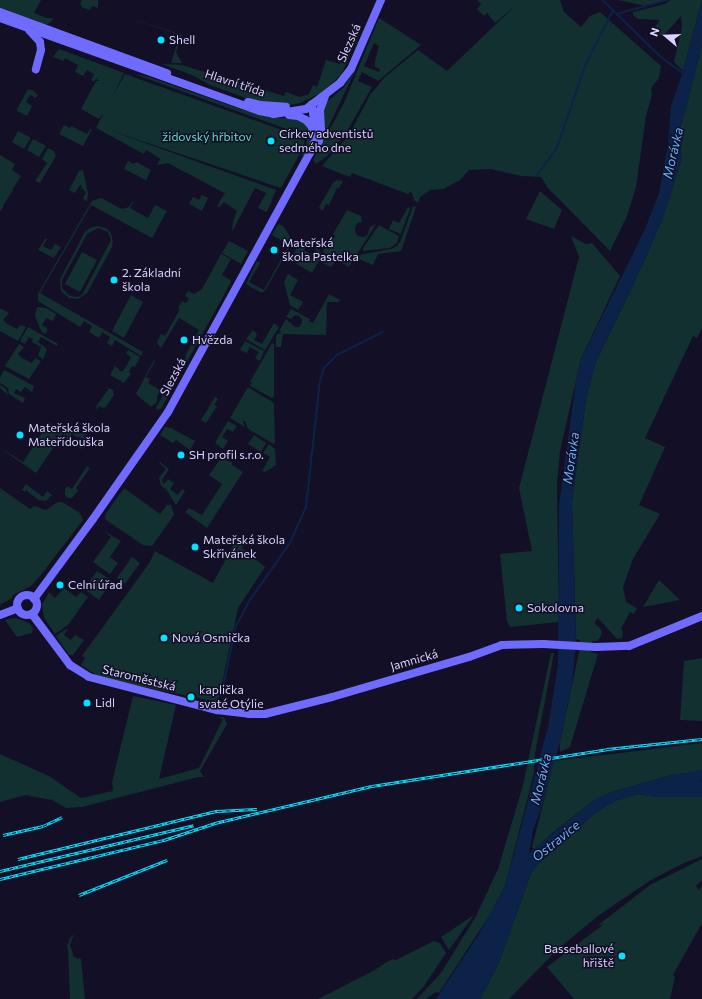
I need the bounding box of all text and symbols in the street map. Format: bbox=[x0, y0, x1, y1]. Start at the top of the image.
north arrow bbox=[646, 16, 686, 56]
street label: Slezská bbox=[334, 22, 364, 64]
text: N bbox=[647, 26, 662, 38]
place label: Shell bbox=[169, 33, 195, 47]
marker: Shell bbox=[156, 35, 166, 45]
street label: Hlavní třída bbox=[203, 66, 267, 100]
water label: Morávka bbox=[660, 126, 686, 180]
place label: Církev adventistů sedmého dne bbox=[279, 127, 373, 155]
park label: židovský hřbitov bbox=[162, 130, 252, 144]
marker: Církev adventistů sedmého dne bbox=[266, 136, 276, 146]
place label: Mateřská škola Pastelka bbox=[282, 236, 359, 264]
marker: Mateřská škola Pastelka bbox=[269, 245, 279, 255]
place label: 2. Základní škola bbox=[122, 266, 181, 294]
marker: 2. Základní škola bbox=[109, 275, 119, 285]
place label: Hvězda bbox=[192, 333, 232, 347]
marker: Hvězda bbox=[179, 335, 189, 345]
street label: Slezská bbox=[157, 356, 189, 398]
place label: Mateřská škola Mateřídouška bbox=[28, 421, 110, 449]
marker: Mateřská škola Mateřídouška bbox=[15, 430, 25, 440]
water label: Morávka bbox=[560, 431, 582, 485]
place label: SH profil s.r.o. bbox=[189, 448, 264, 462]
marker: SH profil s.r.o. bbox=[176, 450, 186, 460]
place label: Mateřská škola Skřivánek bbox=[203, 533, 285, 561]
marker: Mateřská škola Skřivánek bbox=[190, 542, 200, 552]
place label: Celní úřad bbox=[68, 578, 122, 592]
marker: Celní úřad bbox=[55, 580, 65, 590]
place label: Sokolovna bbox=[527, 601, 584, 615]
marker: Sokolovna bbox=[514, 603, 524, 613]
place label: Nová Osmička bbox=[172, 631, 250, 645]
marker: Nová Osmička bbox=[159, 633, 169, 643]
street label: Jamnická bbox=[389, 646, 439, 674]
street label: Staroměstská bbox=[101, 662, 177, 694]
place label: kaplička svaté Otýlie bbox=[199, 683, 264, 711]
marker: kaplička svaté Otýlie bbox=[186, 692, 196, 702]
place label: Lidl bbox=[95, 696, 115, 710]
marker: Lidl bbox=[82, 698, 92, 708]
water label: Morávka bbox=[527, 752, 555, 806]
water label: Ostravice bbox=[529, 817, 583, 865]
place label: Basseballové hřiště bbox=[544, 942, 614, 970]
marker: Basseballové hřiště bbox=[617, 951, 627, 961]

